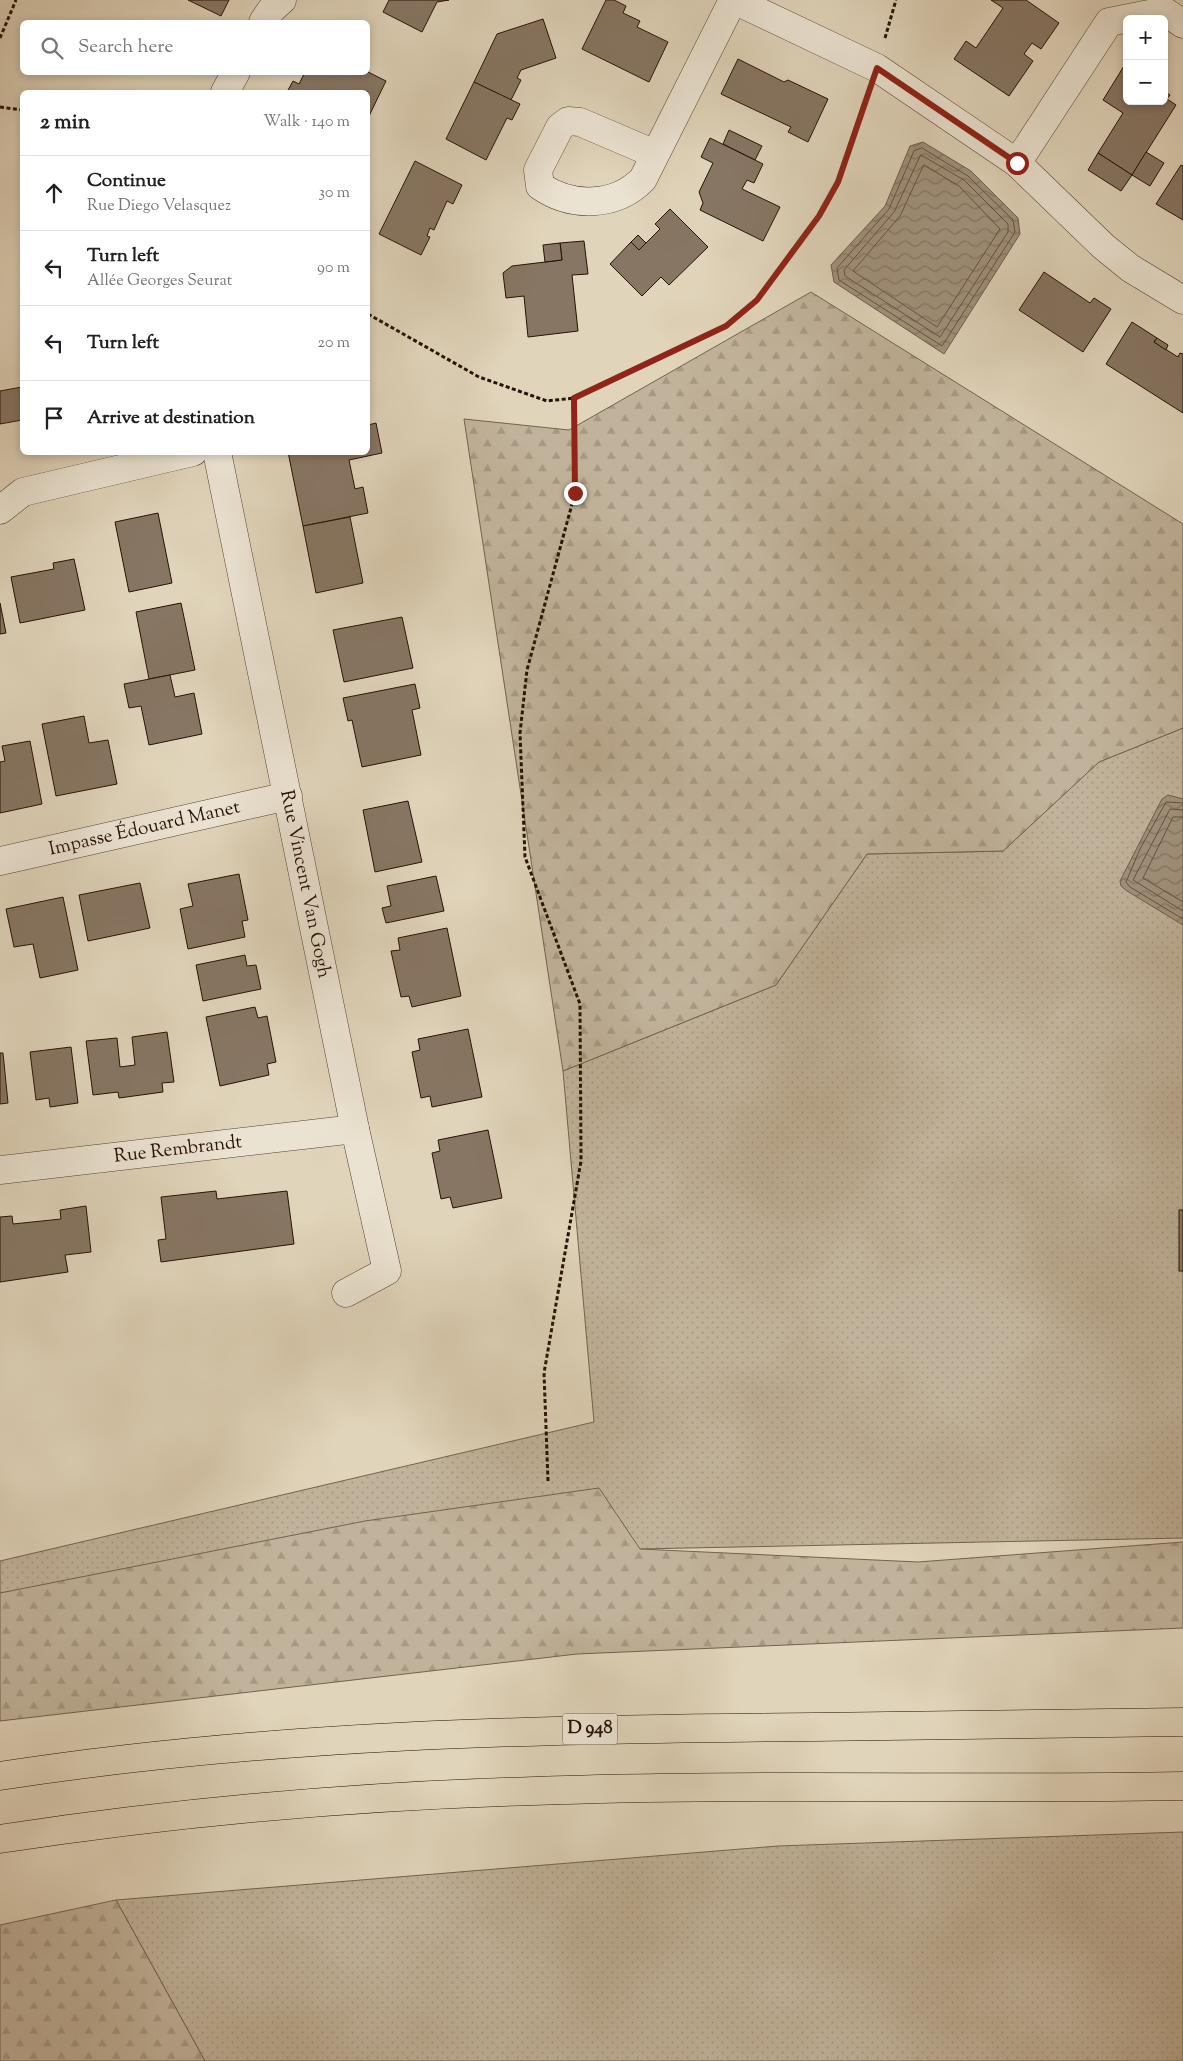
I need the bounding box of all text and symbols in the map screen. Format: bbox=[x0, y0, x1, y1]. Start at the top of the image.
map controls bbox=[1123, 15, 1168, 105]
button: + bbox=[1123, 15, 1168, 60]
search box bbox=[20, 20, 370, 75]
icon: search bbox=[38, 34, 66, 62]
text: Search here bbox=[78, 34, 173, 61]
button: − bbox=[1123, 60, 1168, 105]
text: 2 min bbox=[40, 108, 90, 138]
text: Walk · 140 m bbox=[263, 111, 350, 134]
route start bbox=[1006, 152, 1029, 175]
text: Continue bbox=[87, 168, 166, 195]
icon: ahead bbox=[40, 179, 68, 207]
text: 30 m bbox=[319, 182, 350, 205]
text: Rue Diego Velasquez bbox=[87, 195, 231, 218]
text: Turn left bbox=[87, 243, 159, 270]
icon: left bbox=[40, 254, 68, 282]
text: 90 m bbox=[317, 257, 350, 280]
text: Allée Georges Seurat bbox=[87, 270, 232, 293]
icon: left bbox=[40, 329, 68, 357]
text: Turn left bbox=[87, 330, 159, 357]
text: 20 m bbox=[317, 332, 350, 355]
icon: arrive bbox=[40, 404, 68, 432]
text: Arrive at destination bbox=[87, 405, 255, 432]
route end bbox=[564, 482, 587, 505]
street label: Rue Vincent Van Gogh bbox=[273, 788, 337, 981]
street label: Impasse Édouard Manet bbox=[46, 794, 243, 863]
street label: Rue Rembrandt bbox=[112, 1129, 244, 1170]
road number: D 948 bbox=[562, 1714, 618, 1745]

